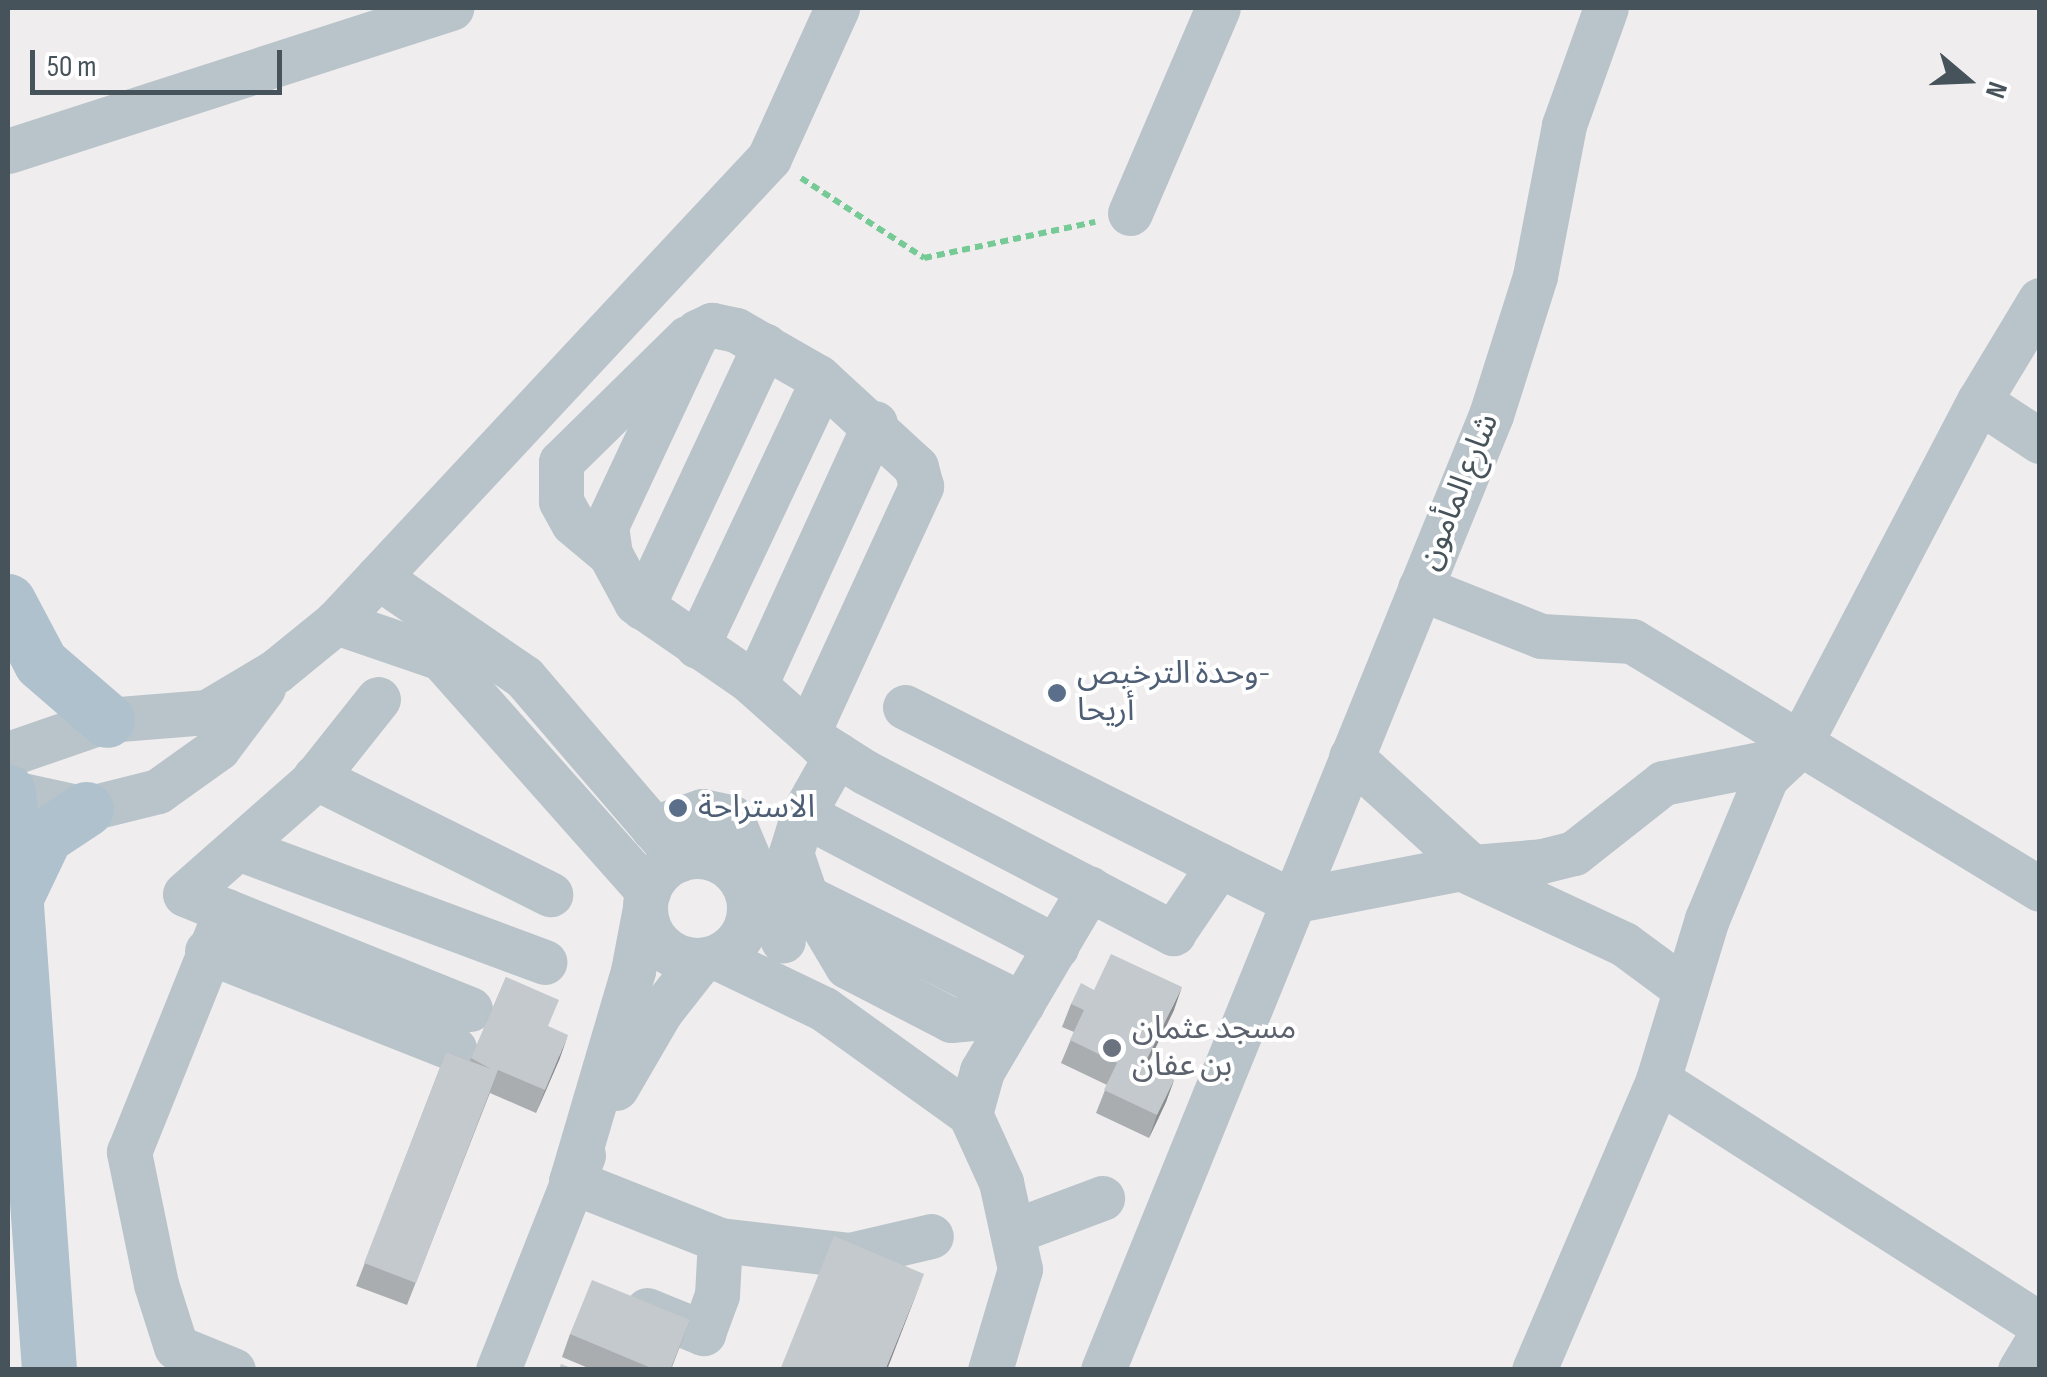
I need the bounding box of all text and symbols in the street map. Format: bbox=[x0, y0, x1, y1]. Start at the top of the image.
scale bar bbox=[35, 30, 288, 92]
north arrow bbox=[1917, 30, 2017, 130]
text: 50 m bbox=[47, 49, 96, 85]
text: N bbox=[1978, 77, 2014, 102]
street label: شارع المأمون bbox=[1410, 408, 1508, 576]
place label: وحدة الترخيص- أريحا bbox=[1077, 656, 1270, 731]
marker: وحدة الترخيص- أريحا bbox=[1046, 682, 1068, 704]
place label: الاستراحة bbox=[698, 789, 815, 827]
marker: الاستراحة bbox=[667, 797, 689, 819]
place label: مسجد عثمان بن عفان bbox=[1132, 1011, 1296, 1086]
marker: مسجد عثمان بن عفان bbox=[1101, 1037, 1123, 1059]

